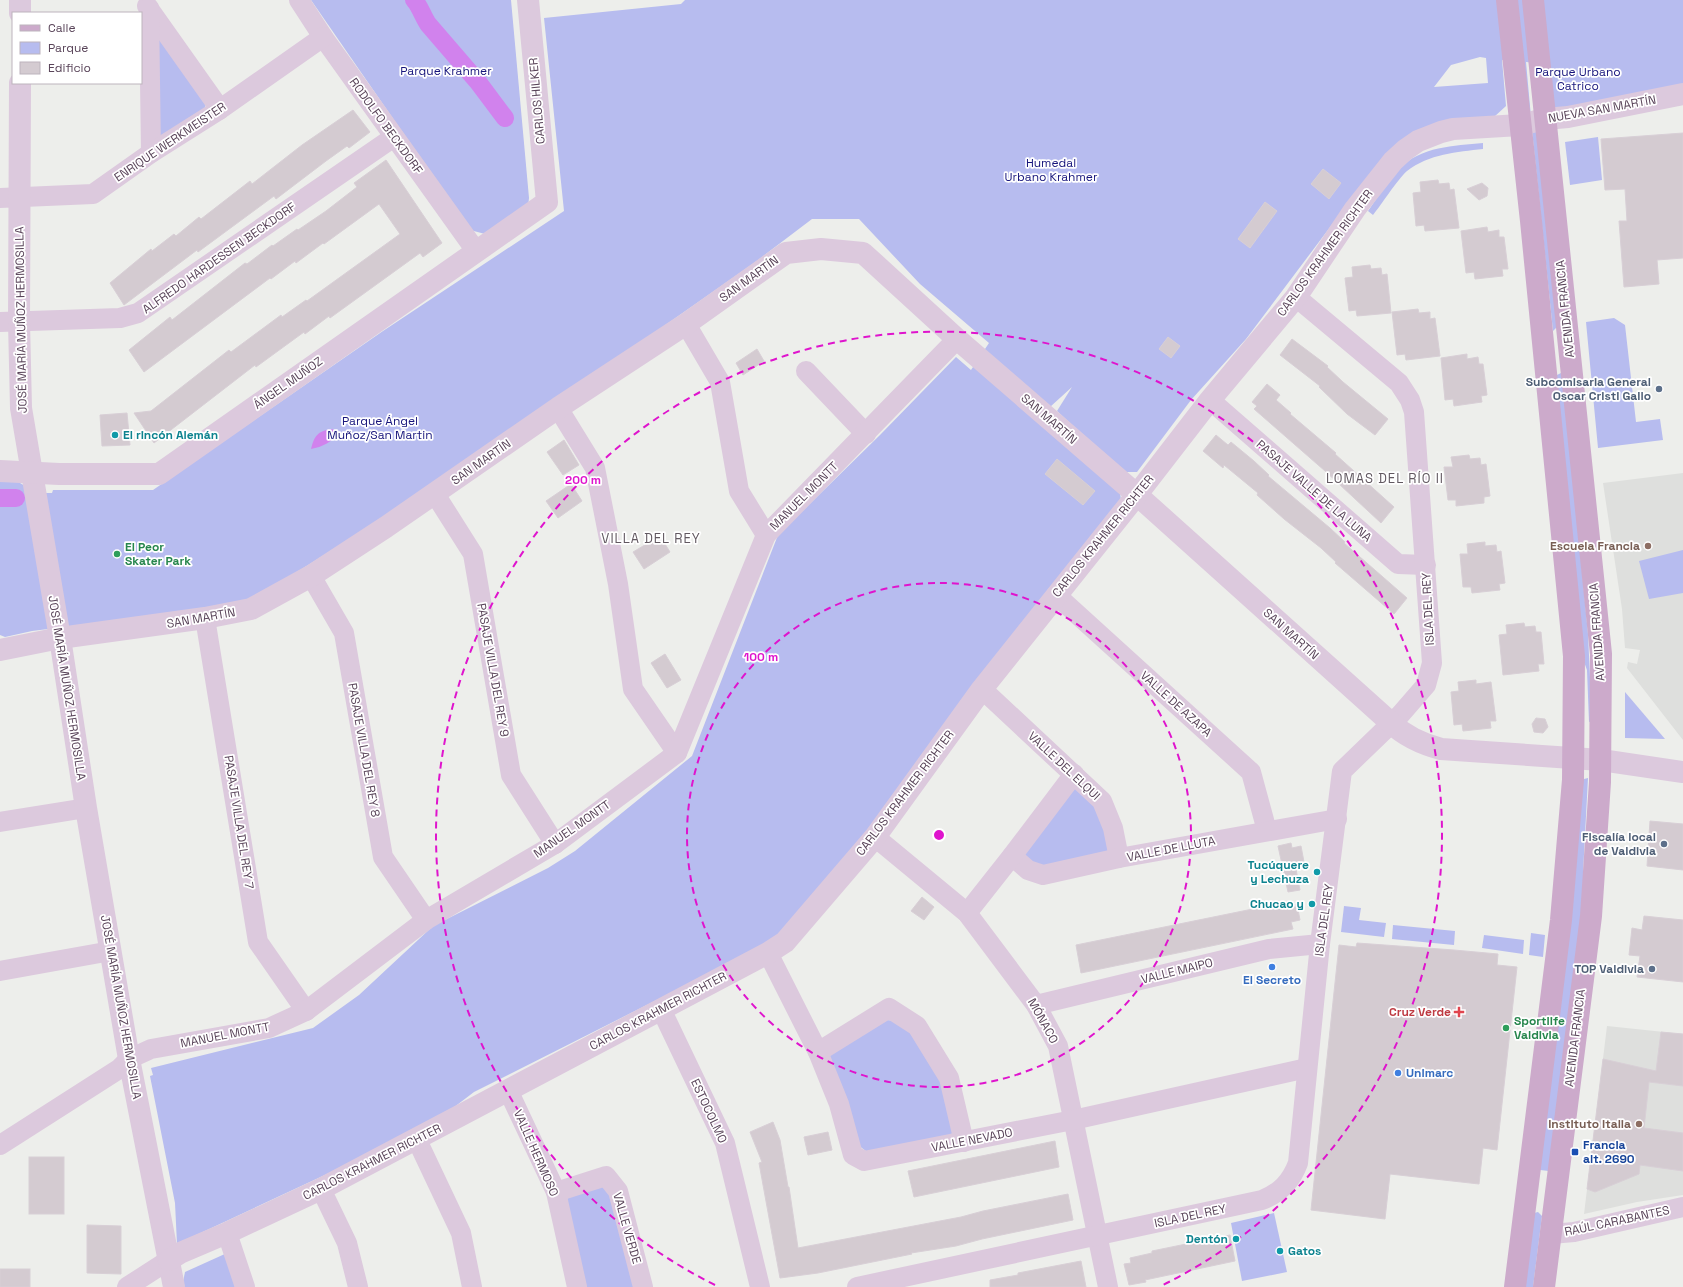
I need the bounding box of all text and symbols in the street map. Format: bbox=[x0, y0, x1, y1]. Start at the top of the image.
legend bbox=[12, 12, 142, 84]
text: Calle bbox=[48, 20, 76, 36]
text: Parque bbox=[48, 40, 88, 56]
street label: CARLOS HILKER bbox=[525, 57, 549, 145]
text: Edificio bbox=[48, 60, 91, 76]
park label: Parque Krahmer bbox=[400, 63, 492, 79]
park label: Parque Urbano Catrico bbox=[1535, 64, 1621, 94]
street label: RODOLFO BECKDORF bbox=[346, 75, 427, 178]
street label: NUEVA SAN MARTÍN bbox=[1547, 92, 1657, 126]
street label: ENRIQUE WERKMEISTER bbox=[111, 99, 229, 185]
park label: Humedal Urbano Krahmer bbox=[1005, 155, 1098, 185]
street label: CARLOS KRAHMER RICHTER bbox=[1274, 186, 1376, 320]
street label: ALFREDO HARDESSEN BECKDORF bbox=[139, 198, 299, 317]
street label: JOSÉ MARÍA MUÑOZ HERMOSILLA bbox=[11, 226, 31, 414]
street label: SAN MARTÍN bbox=[716, 252, 782, 306]
street label: AVENIDA FRANCIA bbox=[1552, 259, 1578, 359]
street label: ÁNGEL MUÑOZ bbox=[250, 353, 326, 413]
place label: Subcomisaria General Oscar Cristi Gallo bbox=[1526, 374, 1651, 404]
marker: Subcomisaria General Oscar Cristi Gallo bbox=[1654, 384, 1664, 394]
street label: SAN MARTÍN bbox=[1018, 390, 1080, 448]
park label: Parque Ángel Muñoz/San Martin bbox=[327, 413, 433, 443]
place label: El rincón Alemán bbox=[123, 427, 218, 443]
marker: El rincón Alemán bbox=[110, 430, 120, 440]
street label: SAN MARTÍN bbox=[448, 436, 514, 488]
street label: PASAJE VALLE DE LA LUNA bbox=[1253, 436, 1375, 546]
street label: MANUEL MONTT bbox=[766, 458, 842, 534]
district label: LOMAS DEL RÍO II bbox=[1326, 470, 1444, 487]
street label: CARLOS KRAHMER RICHTER bbox=[1049, 471, 1157, 601]
text: 200 m bbox=[565, 472, 601, 488]
district label: VILLA DEL REY bbox=[601, 530, 701, 547]
place label: Escuela Francia bbox=[1550, 538, 1640, 554]
place label: El Peor Skater Park bbox=[125, 539, 191, 569]
marker: Escuela Francia bbox=[1643, 541, 1653, 551]
marker: El Peor Skater Park bbox=[112, 549, 122, 559]
street label: ISLA DEL REY bbox=[1418, 571, 1438, 646]
street label: AVENIDA FRANCIA bbox=[1586, 582, 1608, 681]
street label: JOSÉ MARÍA MUÑOZ HERMOSILLA bbox=[44, 594, 90, 782]
street label: PASAJE VILLA DEL REY 9 bbox=[473, 602, 513, 738]
street label: SAN MARTÍN bbox=[165, 604, 237, 632]
street label: SAN MARTÍN bbox=[1260, 605, 1322, 663]
text: 100 m bbox=[744, 649, 778, 665]
street label: VALLE DE AZAPA bbox=[1137, 668, 1216, 741]
street label: PASAJE VILLA DEL REY 8 bbox=[344, 682, 384, 818]
street label: CARLOS KRAHMER RICHTER bbox=[853, 727, 957, 859]
street label: VALLE DEL ELQUI bbox=[1024, 728, 1104, 804]
street label: PASAJE VILLA DEL REY 7 bbox=[221, 754, 258, 890]
street label: MANUEL MONTT bbox=[530, 796, 614, 862]
centre of rings bbox=[932, 828, 946, 842]
place label: Fiscalía local de Valdivia bbox=[1582, 829, 1656, 859]
street label: VALLE DE LLUTA bbox=[1125, 833, 1217, 865]
marker: Fiscalía local de Valdivia bbox=[1659, 839, 1669, 849]
place label: Tucúquere y Lechuza bbox=[1248, 857, 1309, 887]
marker: Tucúquere y Lechuza bbox=[1312, 867, 1322, 877]
street label: ISLA DEL REY bbox=[1311, 882, 1337, 957]
place label: Chucao y bbox=[1250, 896, 1304, 912]
marker: Chucao y bbox=[1307, 899, 1317, 909]
street label: JOSÉ MARÍA MUÑOZ HERMOSILLA bbox=[97, 914, 145, 1101]
street label: VALLE MAIPO bbox=[1139, 954, 1215, 988]
place label: TOP Valdivia bbox=[1574, 961, 1644, 977]
marker: El Secreto bbox=[1267, 962, 1277, 972]
marker: TOP Valdivia bbox=[1647, 964, 1657, 974]
street label: CARLOS KRAHMER RICHTER bbox=[587, 968, 729, 1054]
place label: El Secreto bbox=[1243, 972, 1301, 988]
street label: AVENIDA FRANCIA bbox=[1561, 988, 1589, 1088]
street label: MÓNACO bbox=[1024, 995, 1062, 1047]
place label: Cruz Verde bbox=[1389, 1004, 1451, 1020]
marker: Cruz Verde bbox=[1454, 1007, 1464, 1017]
place label: Sportlife Valdivia bbox=[1514, 1013, 1565, 1043]
street label: MANUEL MONTT bbox=[179, 1019, 271, 1051]
marker: Sportlife Valdivia bbox=[1501, 1023, 1511, 1033]
place label: Unimarc bbox=[1406, 1065, 1453, 1081]
marker: Unimarc bbox=[1393, 1068, 1403, 1078]
street label: ESTOCOLMO bbox=[687, 1076, 731, 1146]
street label: VALLE HERMOSO bbox=[510, 1107, 562, 1199]
place label: Instituto Italia bbox=[1548, 1116, 1631, 1132]
marker: Instituto Italia bbox=[1634, 1119, 1644, 1129]
street label: CARLOS KRAHMER RICHTER bbox=[300, 1120, 444, 1204]
street label: VALLE NEVADO bbox=[930, 1124, 1014, 1156]
place label: Francia alt. 2690 bbox=[1583, 1137, 1635, 1167]
marker: Francia alt. 2690 bbox=[1570, 1147, 1580, 1157]
street label: VALLE VERDE bbox=[609, 1190, 645, 1266]
street label: ISLA DEL REY bbox=[1153, 1200, 1228, 1231]
street label: RAÚL CARABANTES bbox=[1563, 1202, 1671, 1240]
place label: Dentón bbox=[1186, 1231, 1228, 1247]
marker: Dentón bbox=[1231, 1234, 1241, 1244]
place label: Gatos bbox=[1288, 1243, 1321, 1259]
marker: Gatos bbox=[1275, 1246, 1285, 1256]

